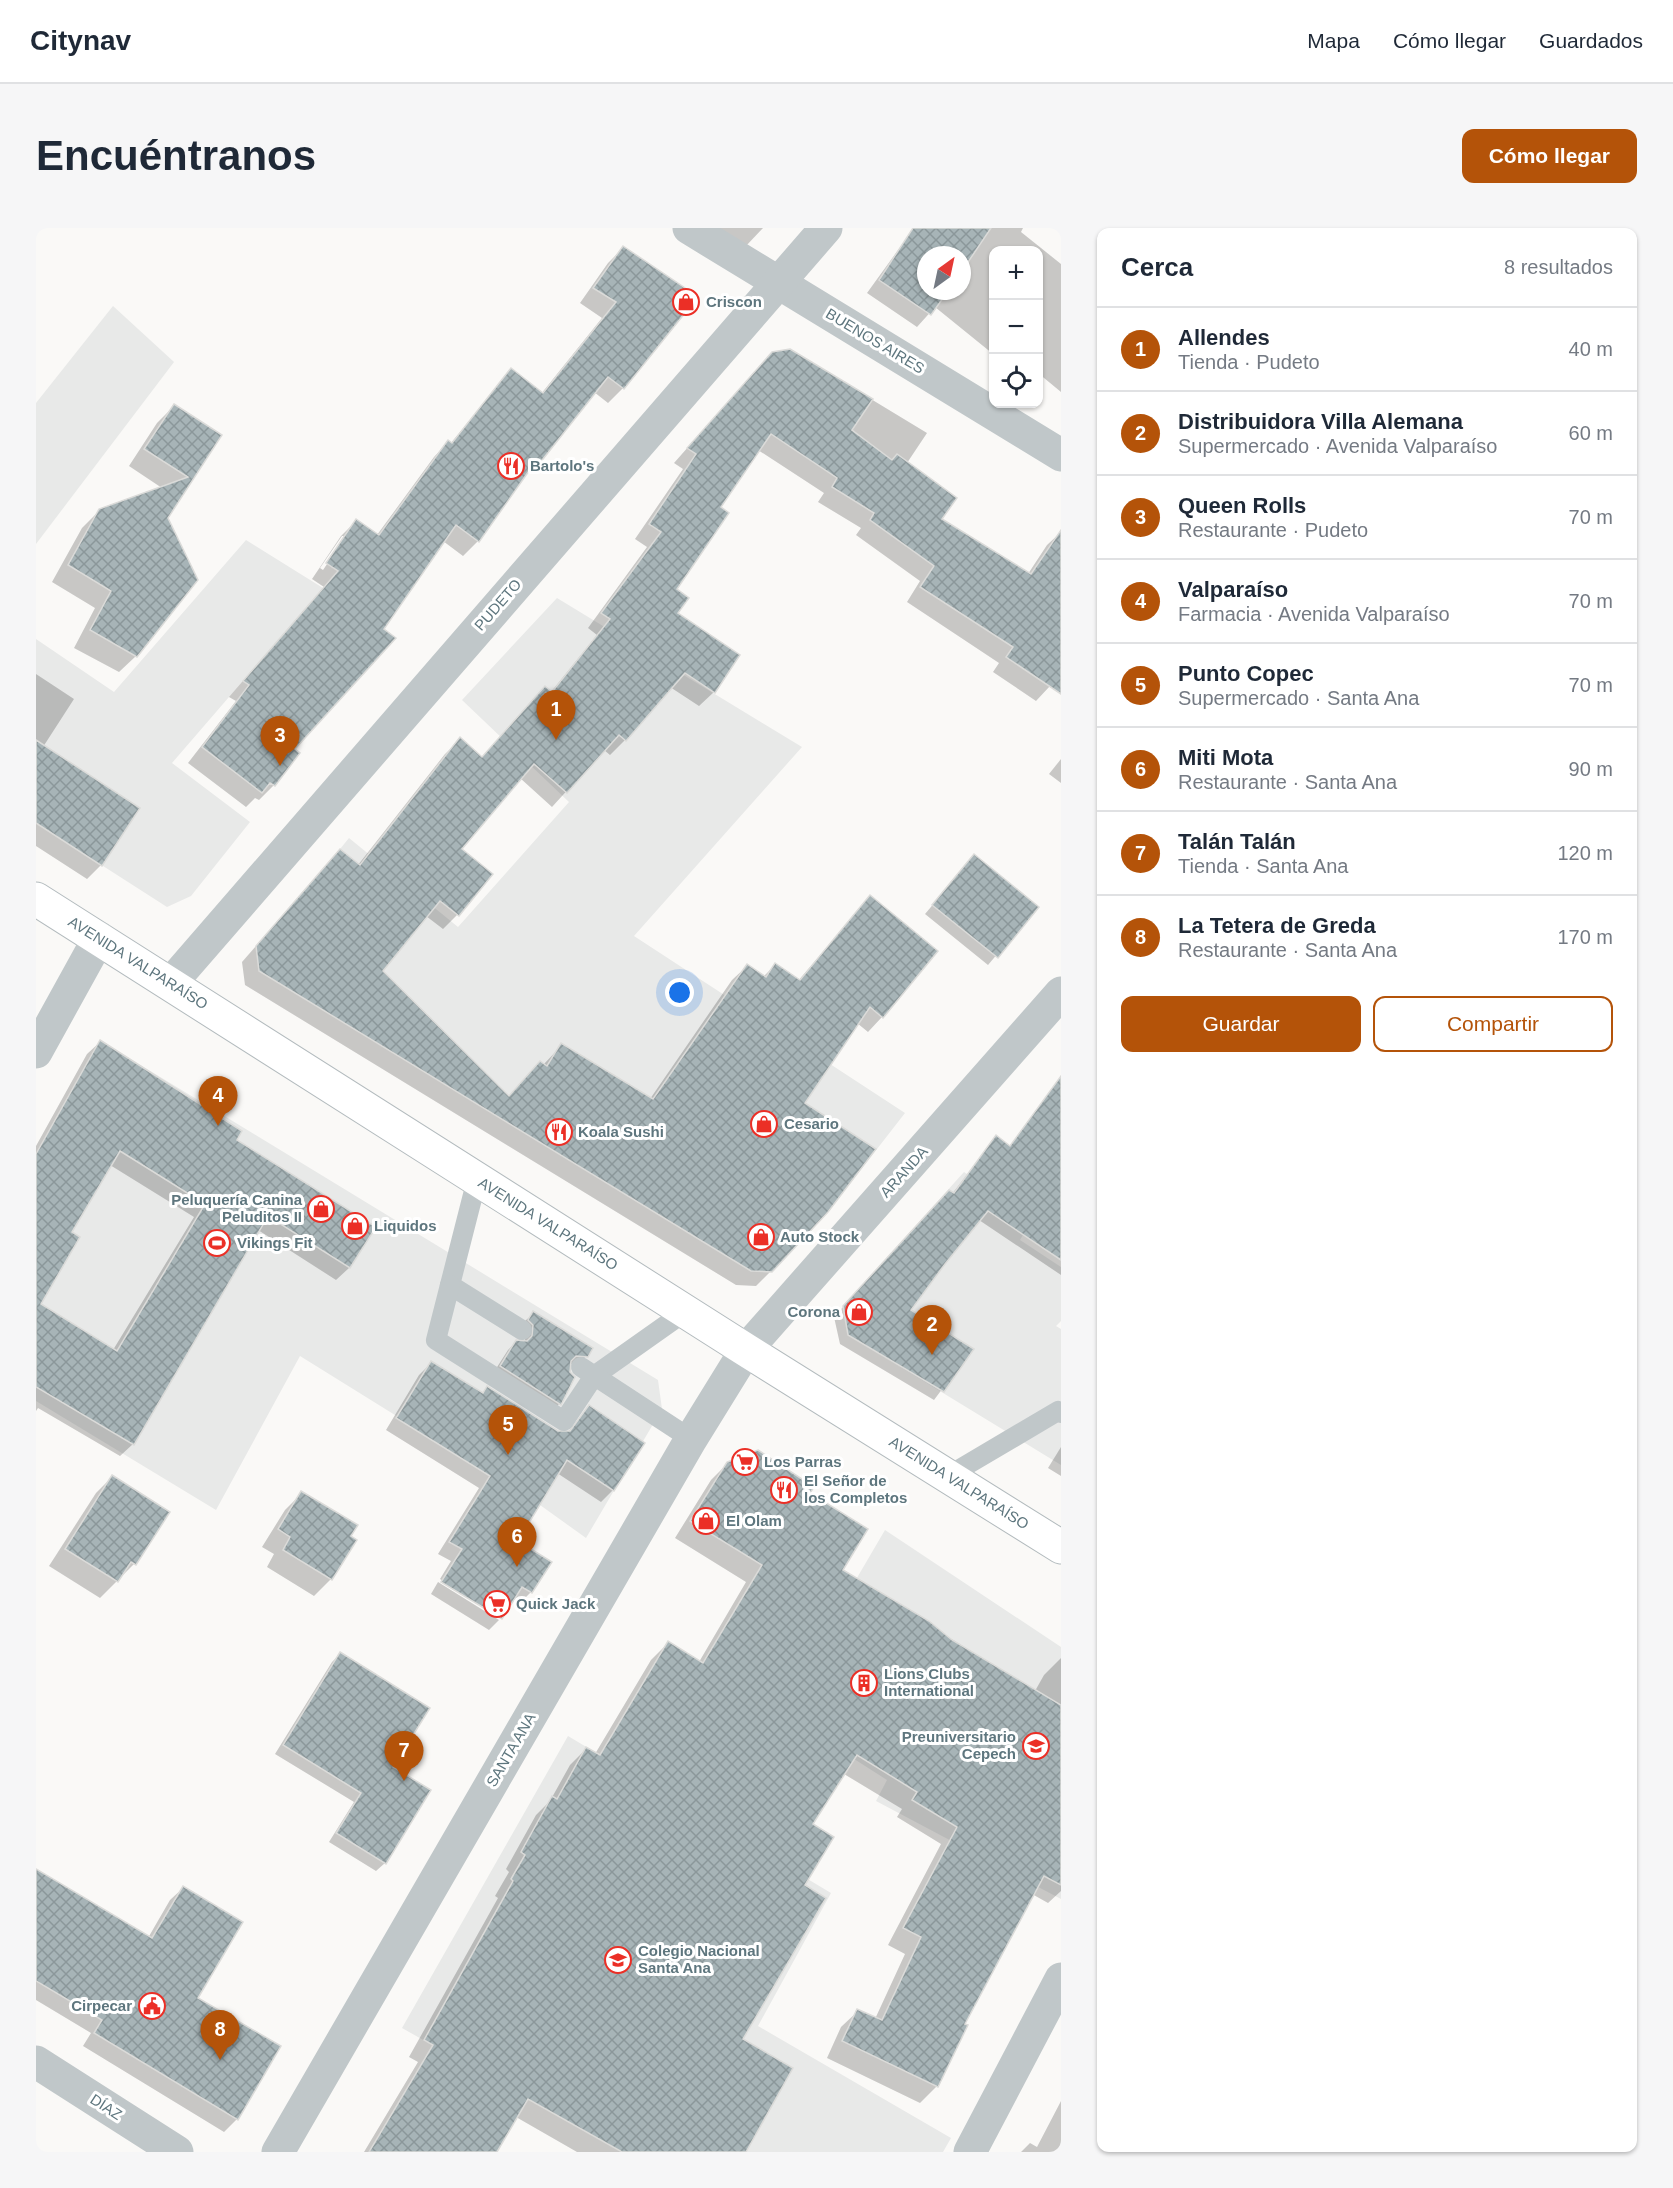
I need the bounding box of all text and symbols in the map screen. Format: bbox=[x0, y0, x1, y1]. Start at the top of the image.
text: Citynav bbox=[30, 25, 131, 56]
text: Mapa bbox=[1307, 29, 1360, 52]
text: Cómo llegar bbox=[1393, 29, 1506, 52]
text: Guardados bbox=[1539, 29, 1643, 52]
button: Cómo llegar bbox=[1462, 129, 1637, 183]
text: Encuéntranos bbox=[36, 132, 316, 179]
north arrow bbox=[917, 246, 971, 300]
map controls bbox=[989, 246, 1043, 408]
button: + bbox=[989, 246, 1043, 300]
text: Cerca bbox=[1121, 252, 1193, 282]
text: 8 resultados bbox=[1504, 256, 1613, 278]
shop icon: Criscon bbox=[671, 287, 701, 317]
place label: Criscon bbox=[706, 293, 762, 310]
button: − bbox=[989, 300, 1043, 354]
street label: BUENOS AIRES bbox=[823, 305, 928, 377]
text: Allendes bbox=[1178, 325, 1270, 350]
text: 1 bbox=[1135, 338, 1146, 360]
text: 40 m bbox=[1569, 338, 1613, 360]
text: Tienda · Pudeto bbox=[1178, 351, 1320, 373]
button: locate bbox=[989, 354, 1043, 408]
text: Distribuidora Villa Alemana bbox=[1178, 409, 1463, 434]
text: 2 bbox=[1135, 422, 1146, 444]
text: 60 m bbox=[1569, 422, 1613, 444]
text: Supermercado · Avenida Valparaíso bbox=[1178, 435, 1497, 457]
restaurant icon: Bartolo's bbox=[496, 451, 526, 481]
place label: Bartolo's bbox=[530, 457, 594, 474]
text: Queen Rolls bbox=[1178, 493, 1306, 518]
text: 3 bbox=[1135, 506, 1146, 528]
text: 70 m bbox=[1569, 506, 1613, 528]
text: Restaurante · Pudeto bbox=[1178, 519, 1368, 541]
street label: PUDETO bbox=[471, 576, 524, 634]
text: Valparaíso bbox=[1178, 577, 1288, 602]
text: 4 bbox=[1135, 590, 1146, 612]
text: 70 m bbox=[1569, 590, 1613, 612]
text: Farmacia · Avenida Valparaíso bbox=[1178, 603, 1450, 625]
text: Punto Copec bbox=[1178, 661, 1314, 686]
text: 5 bbox=[1135, 674, 1146, 696]
text: 70 m bbox=[1569, 674, 1613, 696]
text: Supermercado · Santa Ana bbox=[1178, 687, 1419, 709]
pin: 1 bbox=[536, 690, 576, 740]
pin: 3 bbox=[260, 716, 300, 766]
text: Miti Mota bbox=[1178, 745, 1273, 770]
text: 6 bbox=[1135, 758, 1146, 780]
text: 90 m bbox=[1569, 758, 1613, 780]
text: Restaurante · Santa Ana bbox=[1178, 771, 1397, 793]
text: Talán Talán bbox=[1178, 829, 1296, 854]
text: 7 bbox=[1135, 842, 1146, 864]
text: 120 m bbox=[1557, 842, 1613, 864]
text: Tienda · Santa Ana bbox=[1178, 855, 1349, 877]
street label: AVENIDA VALPARAÍSO bbox=[66, 913, 211, 1012]
text: La Tetera de Greda bbox=[1178, 913, 1376, 938]
text: 8 bbox=[1135, 926, 1146, 948]
text: 170 m bbox=[1557, 926, 1613, 948]
text: Restaurante · Santa Ana bbox=[1178, 939, 1397, 961]
your location bbox=[665, 978, 694, 1007]
button: Guardar bbox=[1121, 996, 1361, 1052]
button: Compartir bbox=[1373, 996, 1613, 1052]
pin: 4 bbox=[198, 1076, 237, 1126]
shop icon: Cesario bbox=[749, 1109, 779, 1139]
place label: Cesario bbox=[784, 1115, 839, 1132]
restaurant icon: Koala Sushi bbox=[544, 1117, 574, 1147]
place label: Koala Sushi bbox=[578, 1123, 664, 1140]
street label: ARANDA bbox=[876, 1143, 931, 1201]
street label: AVENIDA VALPARAÍSO bbox=[476, 1174, 621, 1273]
place label: Peluquería Canina Peluditos II bbox=[171, 1191, 303, 1225]
shop icon: Peluquería Canina Peluditos II bbox=[306, 1194, 336, 1224]
shop icon: Liquidos bbox=[340, 1211, 370, 1241]
place label: Liquidos bbox=[374, 1217, 437, 1234]
shop icon: Auto Stock bbox=[746, 1222, 776, 1252]
sports icon: Vikings Fit bbox=[202, 1228, 232, 1258]
place label: Auto Stock bbox=[780, 1228, 860, 1245]
place label: Vikings Fit bbox=[237, 1234, 313, 1251]
shop icon: Corona bbox=[844, 1297, 874, 1327]
place label: Corona bbox=[788, 1303, 841, 1320]
pin: 2 bbox=[912, 1306, 952, 1355]
pin: 5 bbox=[488, 1406, 528, 1455]
street label: AVENIDA VALPARAÍSO bbox=[887, 1433, 1032, 1532]
supermarket icon: Los Parras bbox=[730, 1447, 760, 1477]
place label: Los Parras bbox=[764, 1453, 842, 1470]
place label: El Señor de los Completos bbox=[804, 1472, 907, 1506]
restaurant icon: El Señor de los Completos bbox=[769, 1475, 799, 1505]
shop icon: El Olam bbox=[691, 1506, 721, 1536]
place label: El Olam bbox=[726, 1512, 782, 1529]
pin: 6 bbox=[498, 1518, 536, 1567]
supermarket icon: Quick Jack bbox=[482, 1589, 512, 1619]
place label: Quick Jack bbox=[516, 1595, 596, 1612]
place label: Lions Clubs International bbox=[884, 1665, 974, 1699]
building icon: Lions Clubs International bbox=[849, 1668, 879, 1698]
street label: SANTA ANA bbox=[483, 1710, 538, 1790]
place label: Preuniversitario Cepech bbox=[902, 1728, 1016, 1762]
school or university icon: Preuniversitario Cepech bbox=[1021, 1731, 1051, 1761]
pin: 7 bbox=[384, 1732, 424, 1781]
place label: Colegio Nacional Santa Ana bbox=[638, 1942, 760, 1976]
school or university icon: Colegio Nacional Santa Ana bbox=[603, 1945, 633, 1975]
public building icon: Cirpecar bbox=[137, 1991, 167, 2021]
place label: Cirpecar bbox=[71, 1997, 132, 2014]
pin: 8 bbox=[200, 2010, 240, 2060]
street label: DÍAZ bbox=[87, 2090, 125, 2123]

